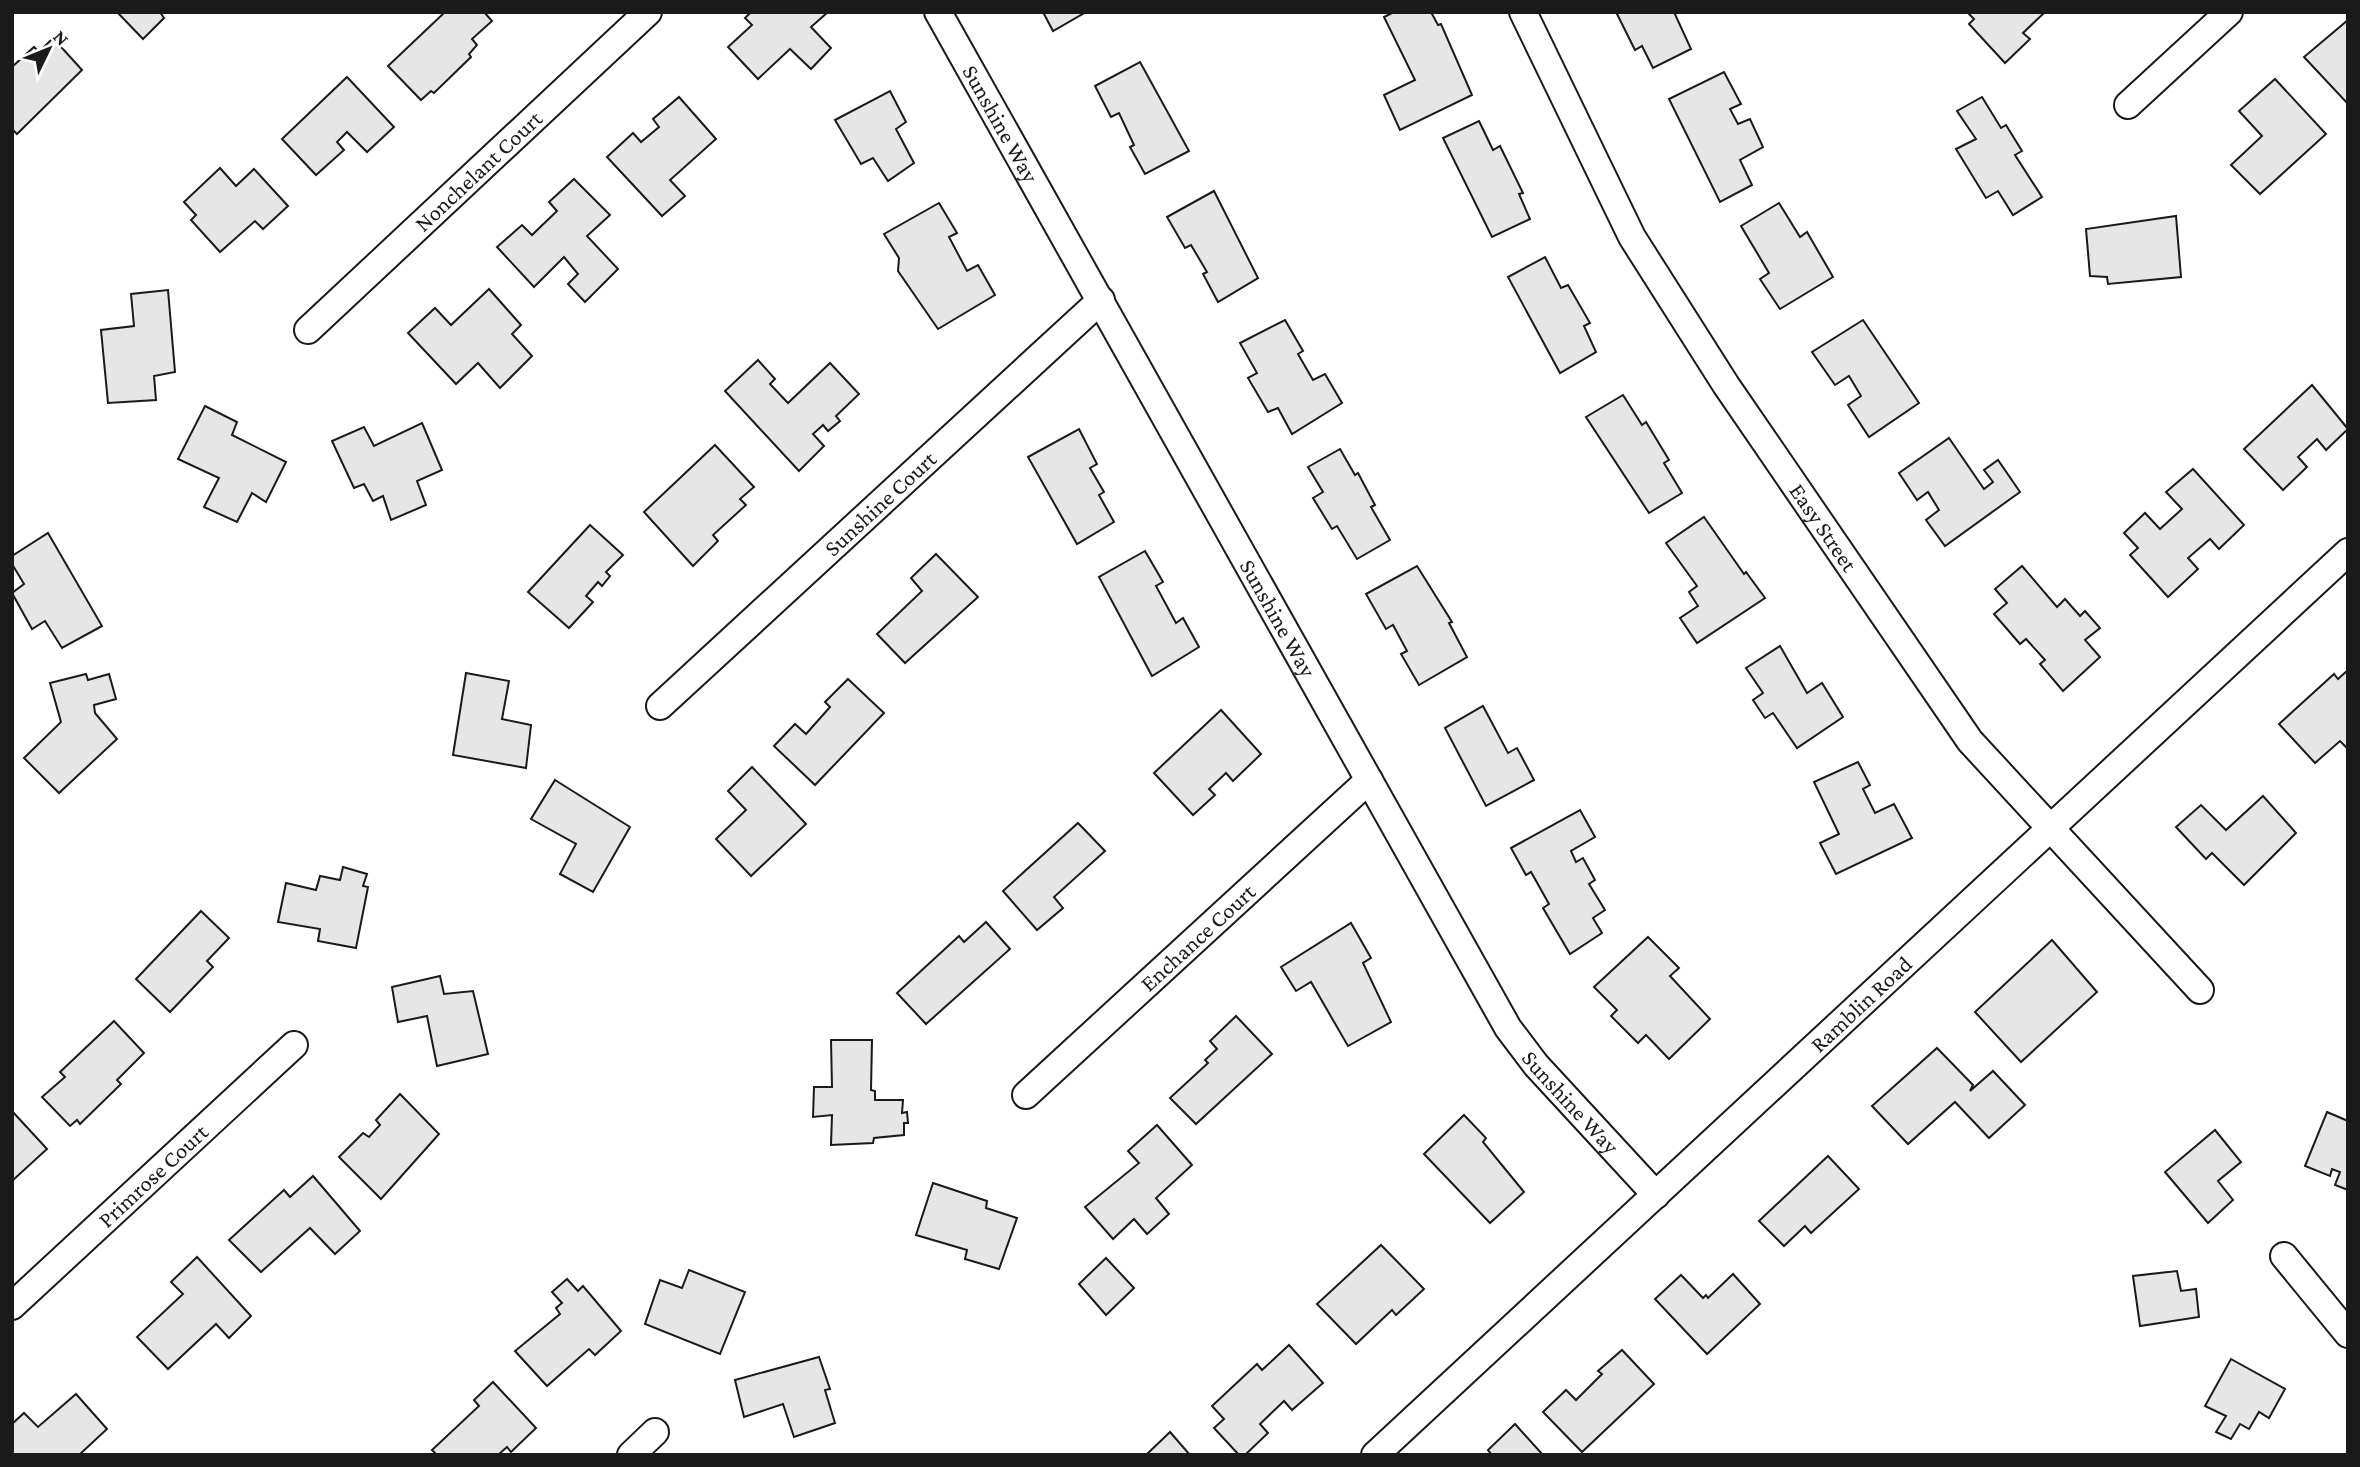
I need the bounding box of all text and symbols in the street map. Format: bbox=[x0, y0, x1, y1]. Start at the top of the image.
north arrow bbox=[14, 14, 84, 84]
text: N bbox=[49, 26, 73, 50]
street label: Sunshine Way bbox=[957, 60, 1044, 187]
street label: Nonchelant Court bbox=[409, 105, 547, 237]
street label: Sunshine Court bbox=[819, 445, 941, 561]
street label: Easy Street bbox=[1784, 478, 1863, 577]
street label: Sunshine Way bbox=[1235, 555, 1322, 682]
street label: Enchance Court bbox=[1135, 878, 1261, 996]
street label: Ramblin Road bbox=[1805, 951, 1917, 1057]
street label: Sunshine Way bbox=[1517, 1045, 1625, 1159]
street label: Primrose Court bbox=[93, 1118, 213, 1233]

